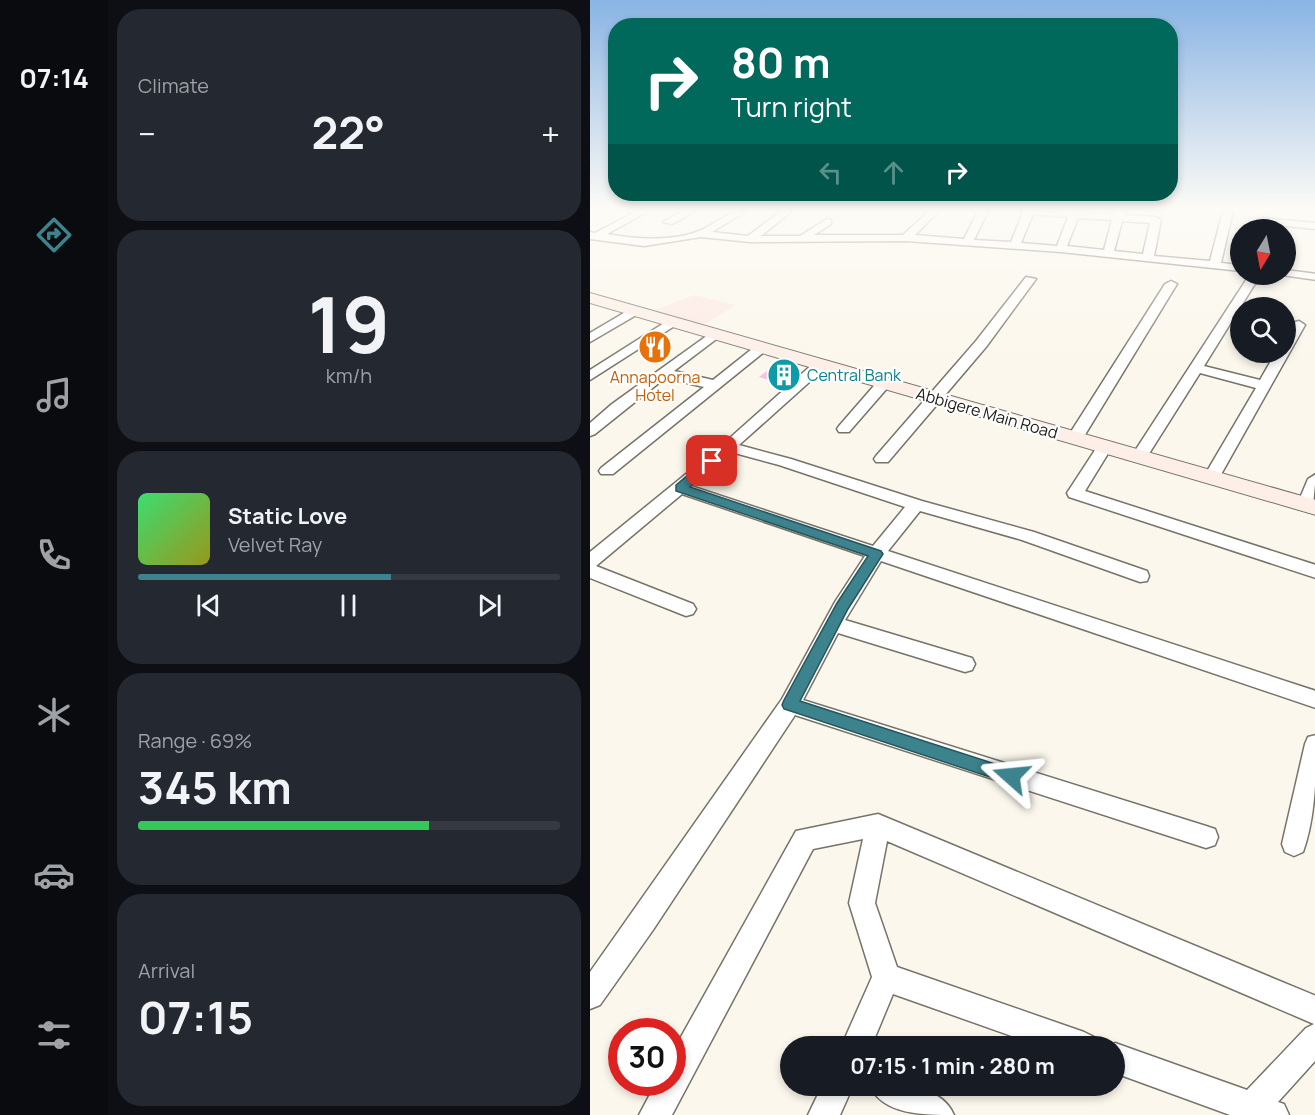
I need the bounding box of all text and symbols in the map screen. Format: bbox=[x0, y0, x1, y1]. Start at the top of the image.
text: 80 m bbox=[731, 33, 831, 91]
icon: right bbox=[632, 42, 710, 120]
text: 07:14 bbox=[19, 59, 89, 96]
text: Climate bbox=[138, 72, 209, 99]
text: Turn right bbox=[731, 88, 852, 125]
text: 22° bbox=[311, 101, 385, 163]
text: − bbox=[138, 111, 156, 156]
text: + bbox=[541, 111, 560, 156]
icon: left bbox=[814, 156, 847, 189]
icon: ahead bbox=[877, 156, 910, 189]
icon: right bbox=[940, 156, 973, 189]
icon: directions bbox=[33, 214, 75, 256]
north arrow bbox=[1230, 219, 1296, 285]
map controls bbox=[1230, 219, 1296, 363]
text: 19 bbox=[308, 270, 390, 376]
button: search bbox=[1230, 297, 1296, 363]
restaurant icon: Annapoorna Hotel bbox=[637, 329, 673, 365]
building icon: Central Bank bbox=[766, 357, 802, 393]
text: km/h bbox=[326, 362, 372, 389]
place label: Central Bank bbox=[807, 364, 902, 386]
place label: Annapoorna Hotel bbox=[610, 366, 700, 406]
icon: music bbox=[33, 374, 75, 416]
street label: Abbigere Main Road bbox=[914, 382, 1060, 444]
pin bbox=[686, 435, 737, 486]
icon: arrive bbox=[695, 444, 728, 477]
text: Static Love bbox=[228, 501, 347, 531]
text: Velvet Ray bbox=[228, 531, 322, 558]
icon: phone bbox=[33, 534, 75, 576]
icon: previous bbox=[192, 589, 225, 622]
icon: pause bbox=[332, 589, 365, 622]
icon: next bbox=[473, 589, 506, 622]
icon: climate bbox=[33, 694, 75, 736]
text: Range · 69% bbox=[138, 727, 252, 754]
position arrow bbox=[979, 744, 1043, 808]
text: 345 km bbox=[138, 756, 292, 818]
icon: car bbox=[33, 854, 75, 896]
text: Arrival bbox=[138, 957, 195, 984]
text: 07:15 bbox=[138, 986, 253, 1048]
icon: filters bbox=[33, 1014, 75, 1056]
speed limit sign: 30 bbox=[608, 1018, 686, 1096]
text: 07:15 · 1 min · 280 m bbox=[850, 1051, 1055, 1081]

